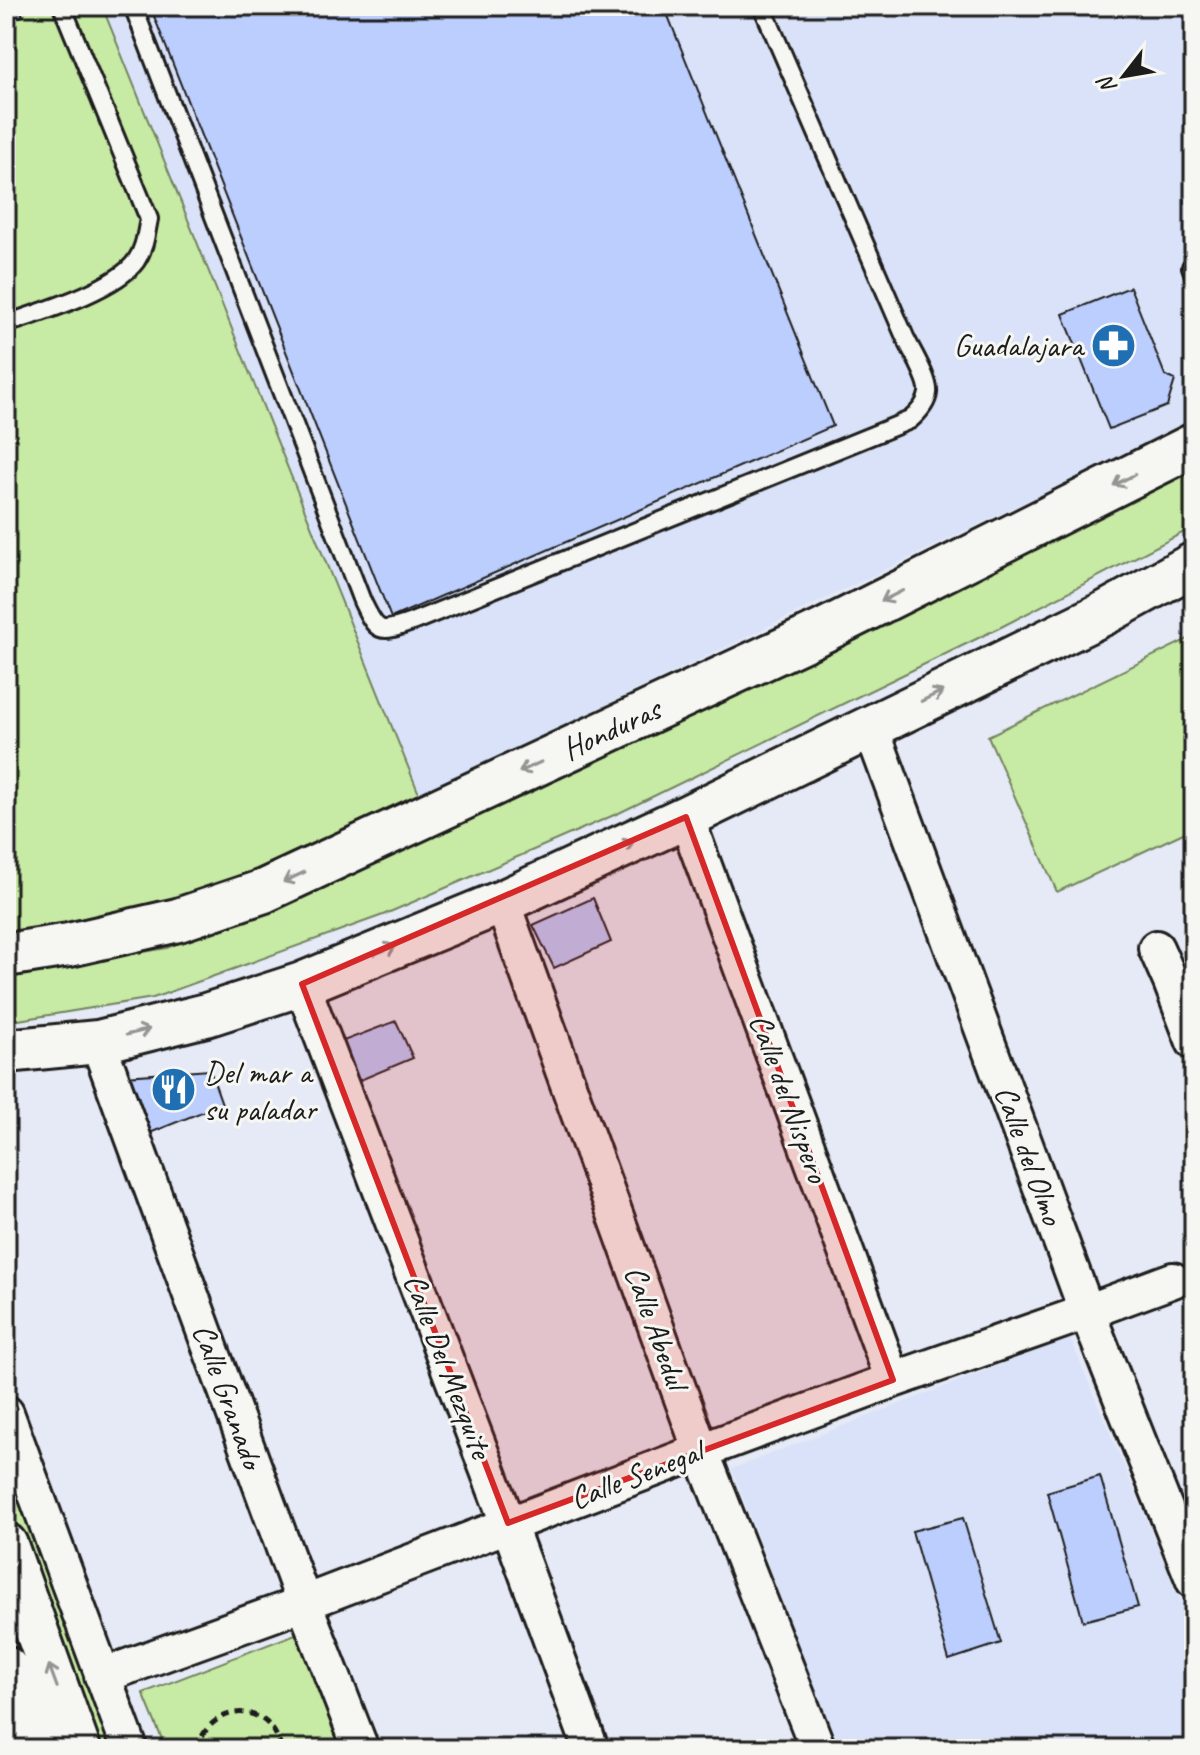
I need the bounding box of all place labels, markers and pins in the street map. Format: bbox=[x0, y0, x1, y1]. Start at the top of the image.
pharmacy icon: Guadalajara bbox=[1090, 321, 1138, 369]
place label: Guadalajara bbox=[954, 325, 1086, 366]
place label: Del mar a su paladar bbox=[204, 1052, 319, 1130]
restaurant icon: Del mar a su paladar bbox=[149, 1066, 197, 1114]

